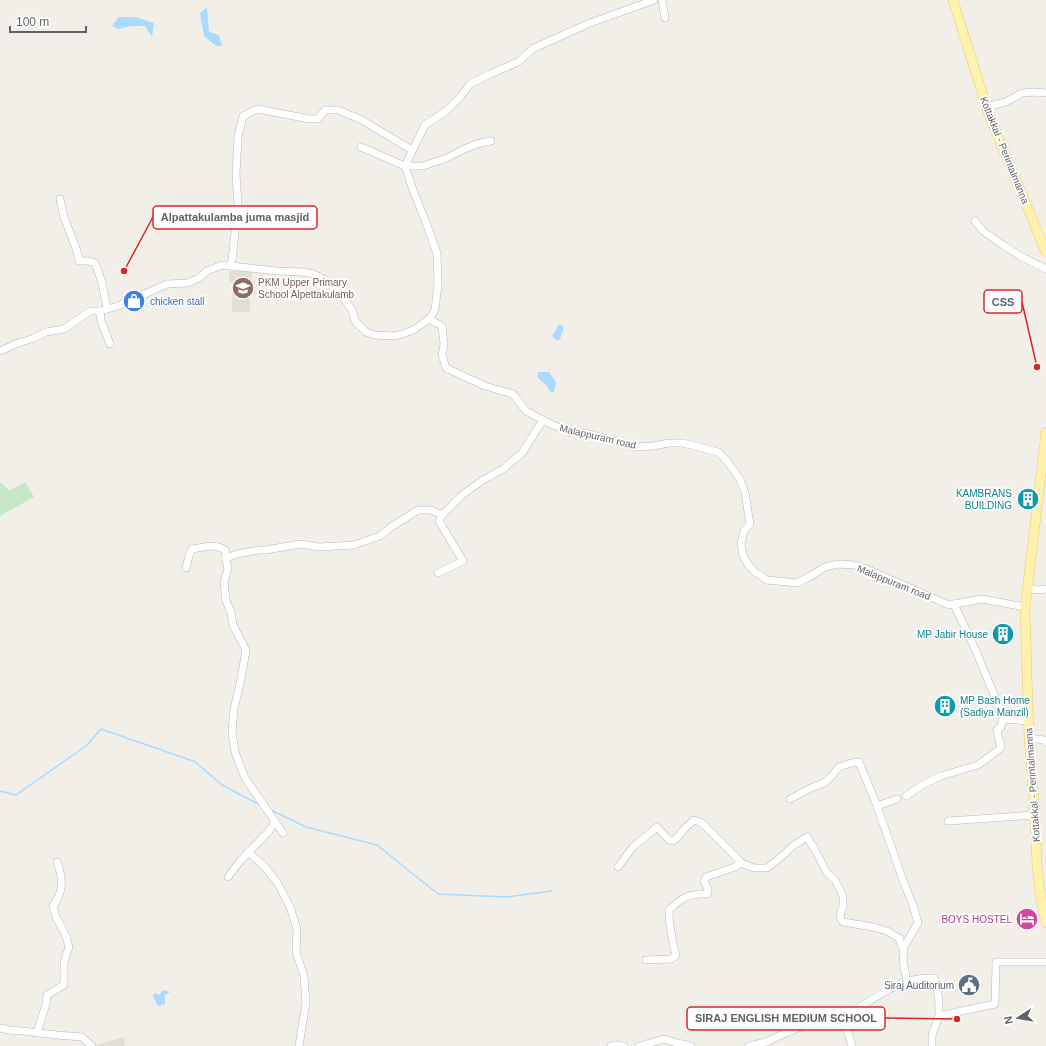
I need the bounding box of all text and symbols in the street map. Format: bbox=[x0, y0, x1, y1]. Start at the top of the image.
scale bar bbox=[10, 8, 86, 34]
text: 100 m bbox=[16, 15, 49, 29]
street label: Kottakkal - Perintalmanna bbox=[978, 95, 1031, 206]
callout: Alpattakulamba juma masjid bbox=[153, 206, 317, 229]
text: Alpattakulamba juma masjid bbox=[161, 211, 309, 223]
school or university icon: PKM Upper Primary School Alpettakulamb bbox=[230, 275, 256, 301]
place label: PKM Upper Primary School Alpettakulamb bbox=[258, 277, 355, 300]
shop icon: chicken stall bbox=[121, 288, 147, 314]
callout: CSS bbox=[984, 290, 1022, 313]
place label: chicken stall bbox=[150, 296, 204, 307]
text: CSS bbox=[992, 296, 1014, 308]
street label: Malappuram road bbox=[558, 422, 637, 451]
building icon: KAMBRANS BUILDING bbox=[1015, 486, 1041, 512]
place label: KAMBRANS BUILDING bbox=[956, 488, 1012, 511]
street label: Malappuram road bbox=[855, 563, 932, 602]
building icon: MP Jabir House bbox=[990, 621, 1016, 647]
place label: MP Jabir House bbox=[917, 629, 988, 640]
building icon: MP Bash Home (Sadiya Manzil) bbox=[932, 693, 958, 719]
place label: MP Bash Home (Sadiya Manzil) bbox=[960, 695, 1030, 718]
street label: Kottakkal - Perintalmanna bbox=[1023, 727, 1042, 842]
hotel icon: BOYS HOSTEL bbox=[1014, 906, 1040, 932]
place label: BOYS HOSTEL bbox=[941, 914, 1012, 925]
public building icon: Siraj Auditorium bbox=[956, 972, 982, 998]
place label: Siraj Auditorium bbox=[884, 980, 954, 991]
north arrow bbox=[998, 998, 1038, 1038]
callout: SIRAJ ENGLISH MEDIUM SCHOOL bbox=[687, 1007, 885, 1030]
text: SIRAJ ENGLISH MEDIUM SCHOOL bbox=[695, 1012, 877, 1024]
text: N bbox=[1002, 1015, 1015, 1025]

